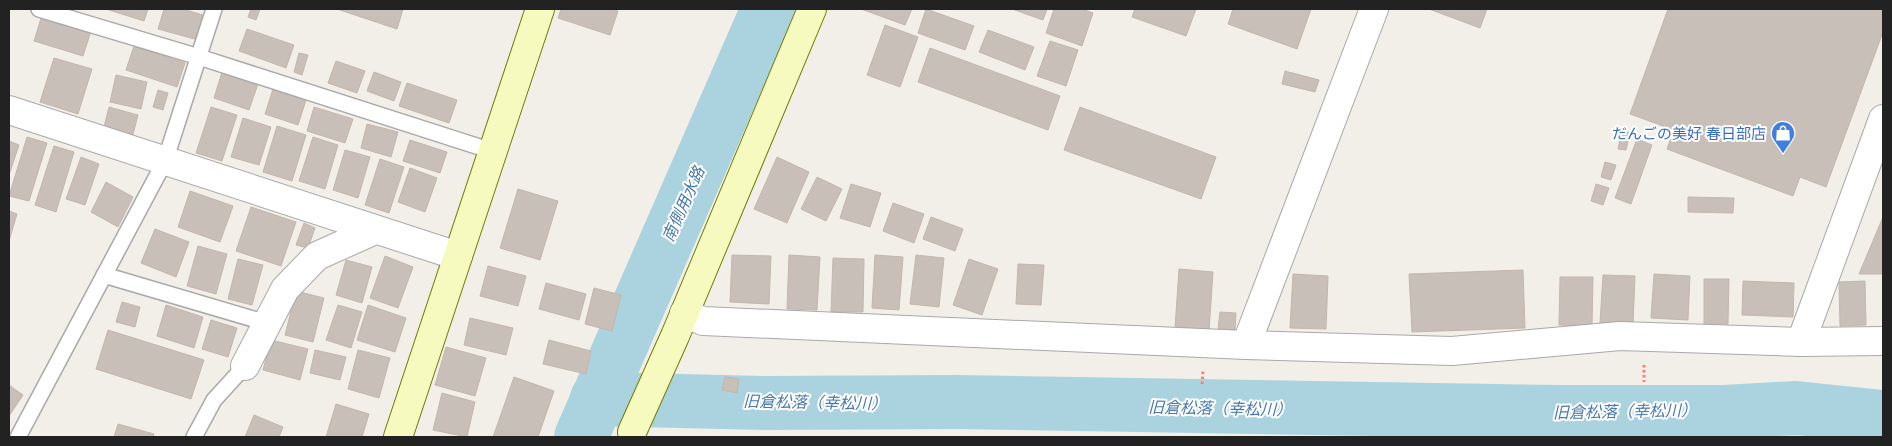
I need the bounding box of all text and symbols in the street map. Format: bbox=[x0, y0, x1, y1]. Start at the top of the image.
shop icon: だんごの美好 春日部店 bbox=[1770, 120, 1796, 154]
place label: だんごの美好 春日部店 bbox=[1612, 123, 1766, 143]
water label: 南側用水路 bbox=[657, 161, 710, 245]
water label: 旧倉松落（幸松川） bbox=[743, 390, 887, 414]
water label: 旧倉松落（幸松川） bbox=[1148, 396, 1292, 420]
water label: 旧倉松落（幸松川） bbox=[1553, 399, 1697, 423]

